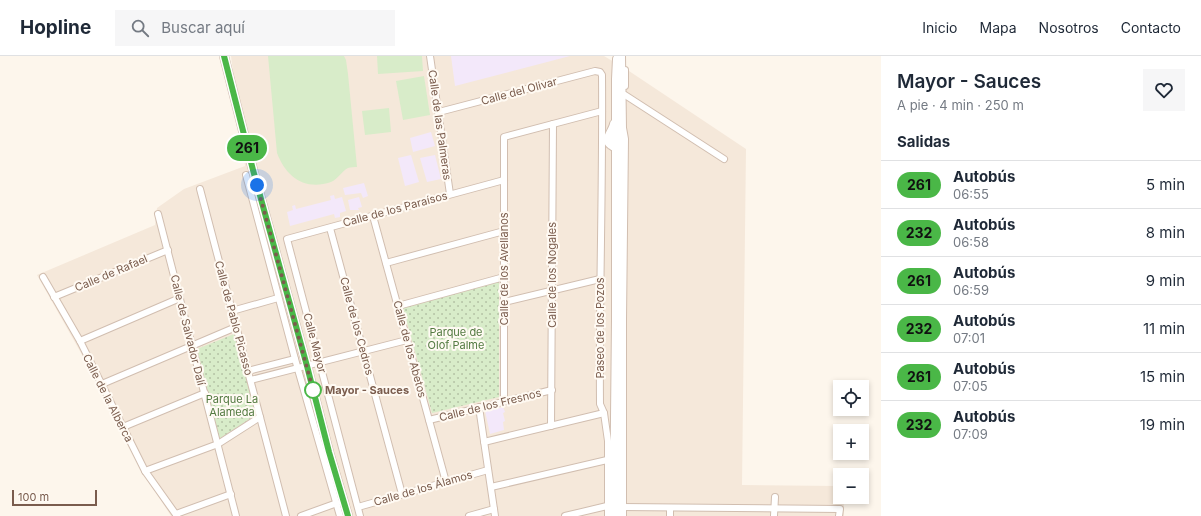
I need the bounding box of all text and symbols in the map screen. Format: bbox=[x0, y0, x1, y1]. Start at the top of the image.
search box bbox=[115, 10, 395, 46]
text: Hopline bbox=[20, 16, 91, 39]
icon: search bbox=[129, 17, 151, 39]
text: Buscar aquí bbox=[161, 18, 245, 37]
text: Inicio bbox=[922, 19, 958, 36]
text: Mapa bbox=[980, 19, 1017, 36]
text: Nosotros bbox=[1039, 19, 1099, 36]
text: Contacto bbox=[1121, 19, 1181, 36]
street label: Calle de las Palmeras bbox=[425, 69, 455, 181]
button: heart bbox=[1143, 69, 1185, 111]
text: Mayor - Sauces bbox=[897, 70, 1041, 93]
street label: Calle del Olivar bbox=[479, 74, 559, 108]
text: A pie · 4 min · 250 m bbox=[897, 97, 1024, 113]
text: Salidas bbox=[897, 132, 950, 151]
line badge: 261 bbox=[224, 135, 270, 161]
text: 261 bbox=[235, 139, 259, 156]
text: Autobús bbox=[953, 167, 1015, 186]
your location bbox=[247, 175, 267, 195]
text: 5 min bbox=[1146, 175, 1185, 194]
text: 261 bbox=[907, 176, 931, 193]
text: 06:55 bbox=[953, 186, 989, 202]
street label: Calle de los Paraísos bbox=[341, 188, 449, 230]
street label: Calle de los Avellanos bbox=[497, 212, 511, 326]
text: Autobús bbox=[953, 215, 1015, 234]
street label: Calle de los Nogales bbox=[545, 222, 559, 328]
text: 8 min bbox=[1146, 223, 1185, 242]
text: 232 bbox=[906, 224, 932, 241]
text: 06:58 bbox=[953, 234, 989, 250]
street label: Calle de Rafael bbox=[73, 251, 149, 295]
street label: Calle de Pablo Picasso bbox=[212, 259, 256, 377]
text: Autobús bbox=[953, 263, 1015, 282]
text: 9 min bbox=[1146, 271, 1185, 290]
text: 261 bbox=[907, 272, 931, 289]
street label: Calle de Salvador Dalí bbox=[167, 273, 209, 387]
street label: Calle de los Cedros bbox=[337, 275, 377, 377]
street label: Paseo de los Pozos bbox=[593, 277, 607, 379]
text: 06:59 bbox=[953, 282, 989, 298]
street label: Calle de los Abetos bbox=[390, 299, 430, 399]
street label: Calle Mayor bbox=[300, 311, 330, 375]
text: Autobús bbox=[953, 311, 1015, 330]
text: 11 min bbox=[1143, 319, 1185, 338]
text: 232 bbox=[906, 320, 932, 337]
park label: Parque de Olof Palme bbox=[428, 325, 484, 352]
text: 07:01 bbox=[953, 330, 985, 346]
street label: Calle de la Alberca bbox=[80, 352, 136, 444]
text: Autobús bbox=[953, 359, 1015, 378]
text: 15 min bbox=[1140, 367, 1185, 386]
text: 261 bbox=[907, 368, 931, 385]
text: 07:05 bbox=[953, 378, 988, 394]
map controls bbox=[833, 380, 869, 504]
button: locate bbox=[833, 380, 869, 416]
marker: Mayor - Sauces bbox=[304, 381, 322, 399]
place label: Mayor - Sauces bbox=[325, 383, 409, 397]
street label: Calle de los Fresnos bbox=[438, 385, 543, 424]
park label: Parque La Alameda bbox=[206, 392, 258, 419]
text: Autobús bbox=[953, 407, 1015, 426]
text: 19 min bbox=[1140, 415, 1185, 434]
text: 232 bbox=[906, 416, 932, 433]
button: + bbox=[833, 424, 869, 460]
text: 07:09 bbox=[953, 426, 988, 442]
street label: Calle de los Álamos bbox=[372, 467, 474, 509]
button: − bbox=[833, 468, 869, 504]
scale bar bbox=[12, 488, 97, 507]
text: 100 m bbox=[18, 490, 49, 504]

